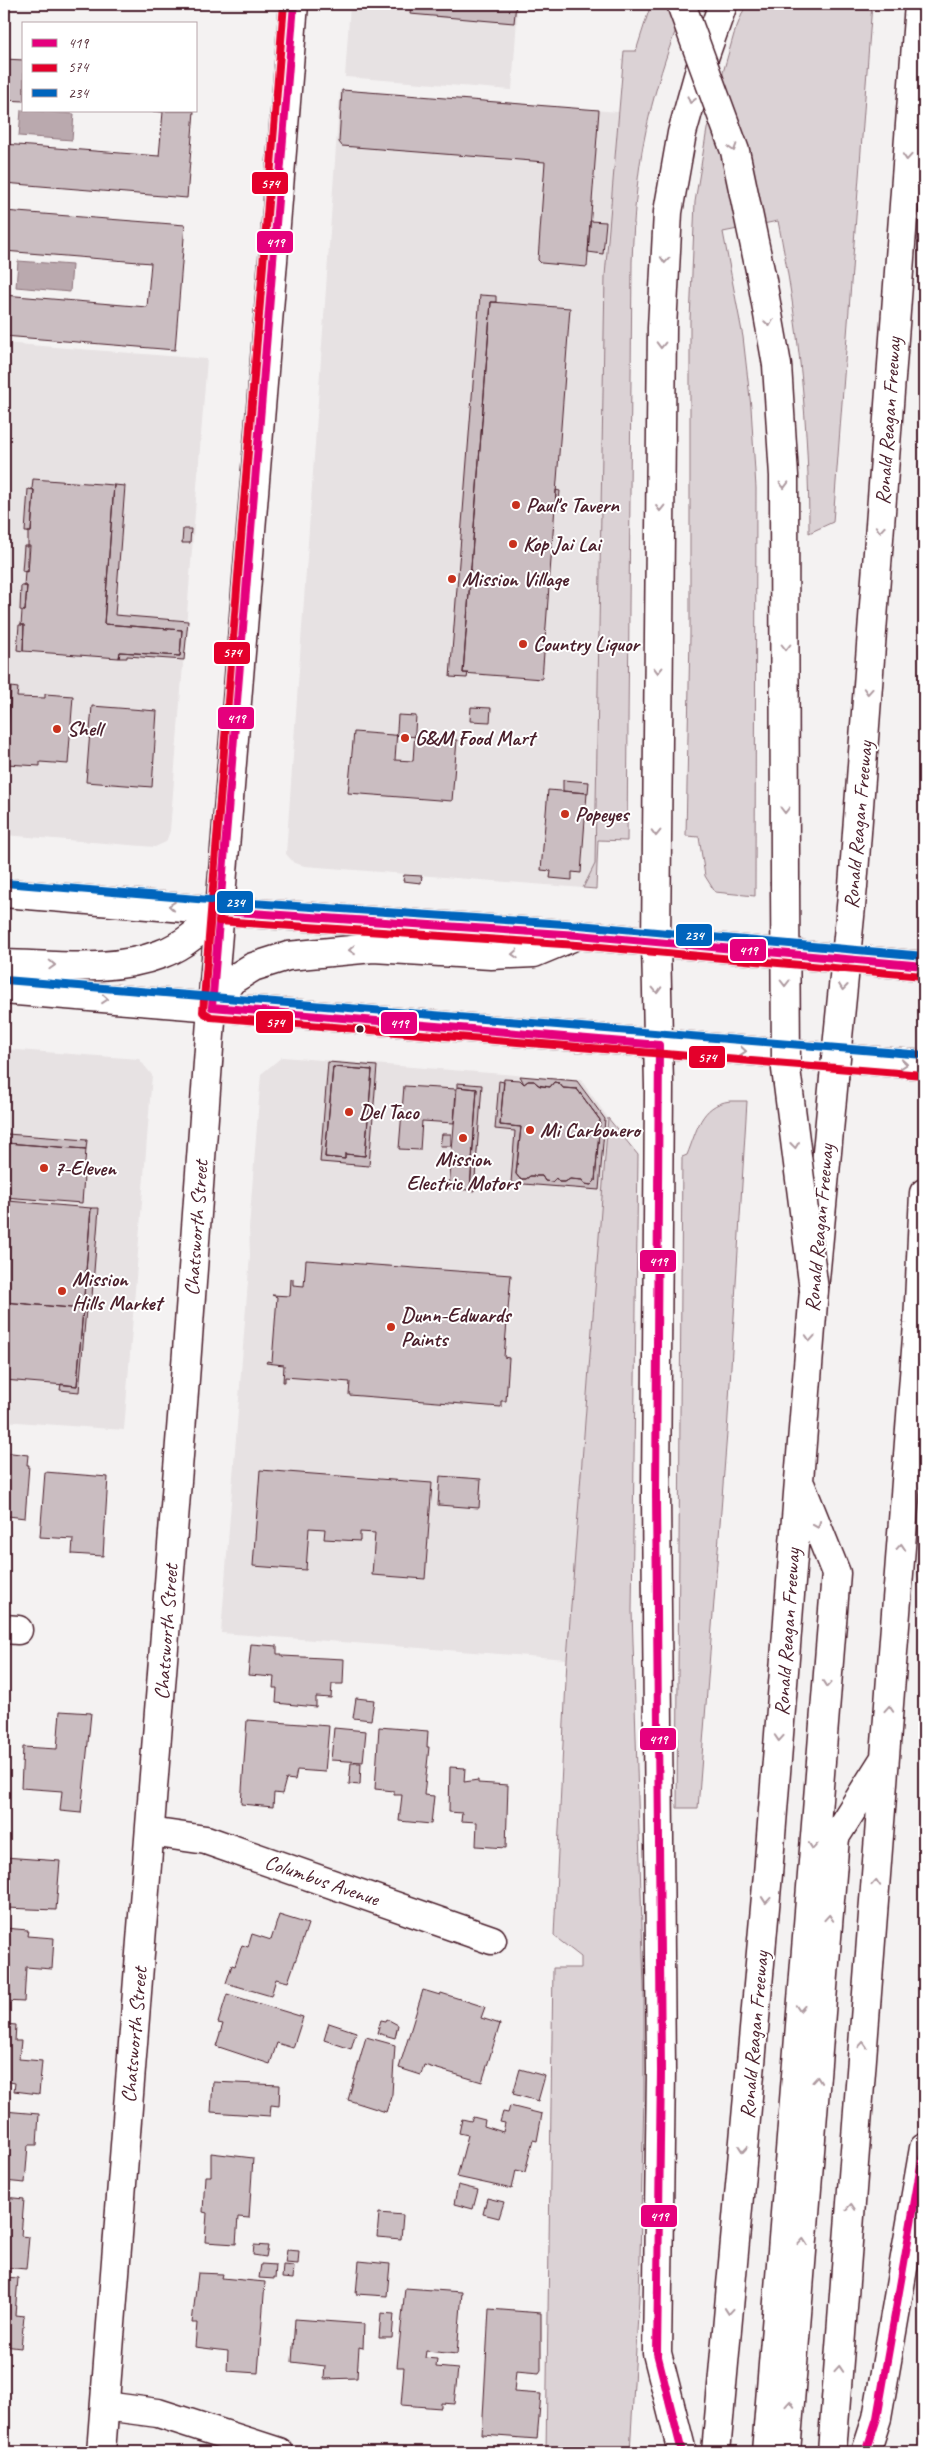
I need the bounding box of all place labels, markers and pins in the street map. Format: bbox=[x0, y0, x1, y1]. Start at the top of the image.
place label: Paul's Tavern bbox=[526, 492, 620, 518]
marker: Paul's Tavern bbox=[510, 499, 522, 511]
place label: Kop Jai Lai bbox=[523, 531, 603, 557]
marker: Kop Jai Lai bbox=[507, 538, 519, 550]
place label: Mission Village bbox=[462, 566, 570, 592]
marker: Mission Village bbox=[446, 573, 458, 585]
place label: Country Liquor bbox=[533, 631, 641, 657]
marker: Country Liquor bbox=[517, 638, 529, 650]
place label: Shell bbox=[67, 716, 106, 742]
marker: Shell bbox=[51, 723, 63, 735]
place label: G&M Food Mart bbox=[415, 725, 538, 751]
marker: G&M Food Mart bbox=[399, 732, 411, 744]
place label: Popeyes bbox=[575, 801, 631, 828]
marker: Popeyes bbox=[559, 808, 571, 820]
unlabelled marker bbox=[355, 1024, 365, 1034]
place label: Del Taco bbox=[359, 1099, 420, 1125]
marker: Del Taco bbox=[343, 1106, 355, 1118]
place label: Mi Carbonero bbox=[540, 1117, 642, 1143]
marker: Mi Carbonero bbox=[524, 1124, 536, 1136]
marker: Mission Electric Motors bbox=[457, 1132, 469, 1144]
place label: Mission Electric Motors bbox=[406, 1146, 522, 1196]
place label: 7-Eleven bbox=[54, 1155, 117, 1181]
marker: 7-Eleven bbox=[38, 1162, 50, 1174]
place label: Mission Hills Market bbox=[72, 1266, 165, 1316]
marker: Mission Hills Market bbox=[56, 1285, 68, 1297]
place label: Dunn-Edwards Paints bbox=[401, 1302, 513, 1352]
marker: Dunn-Edwards Paints bbox=[385, 1321, 397, 1333]

